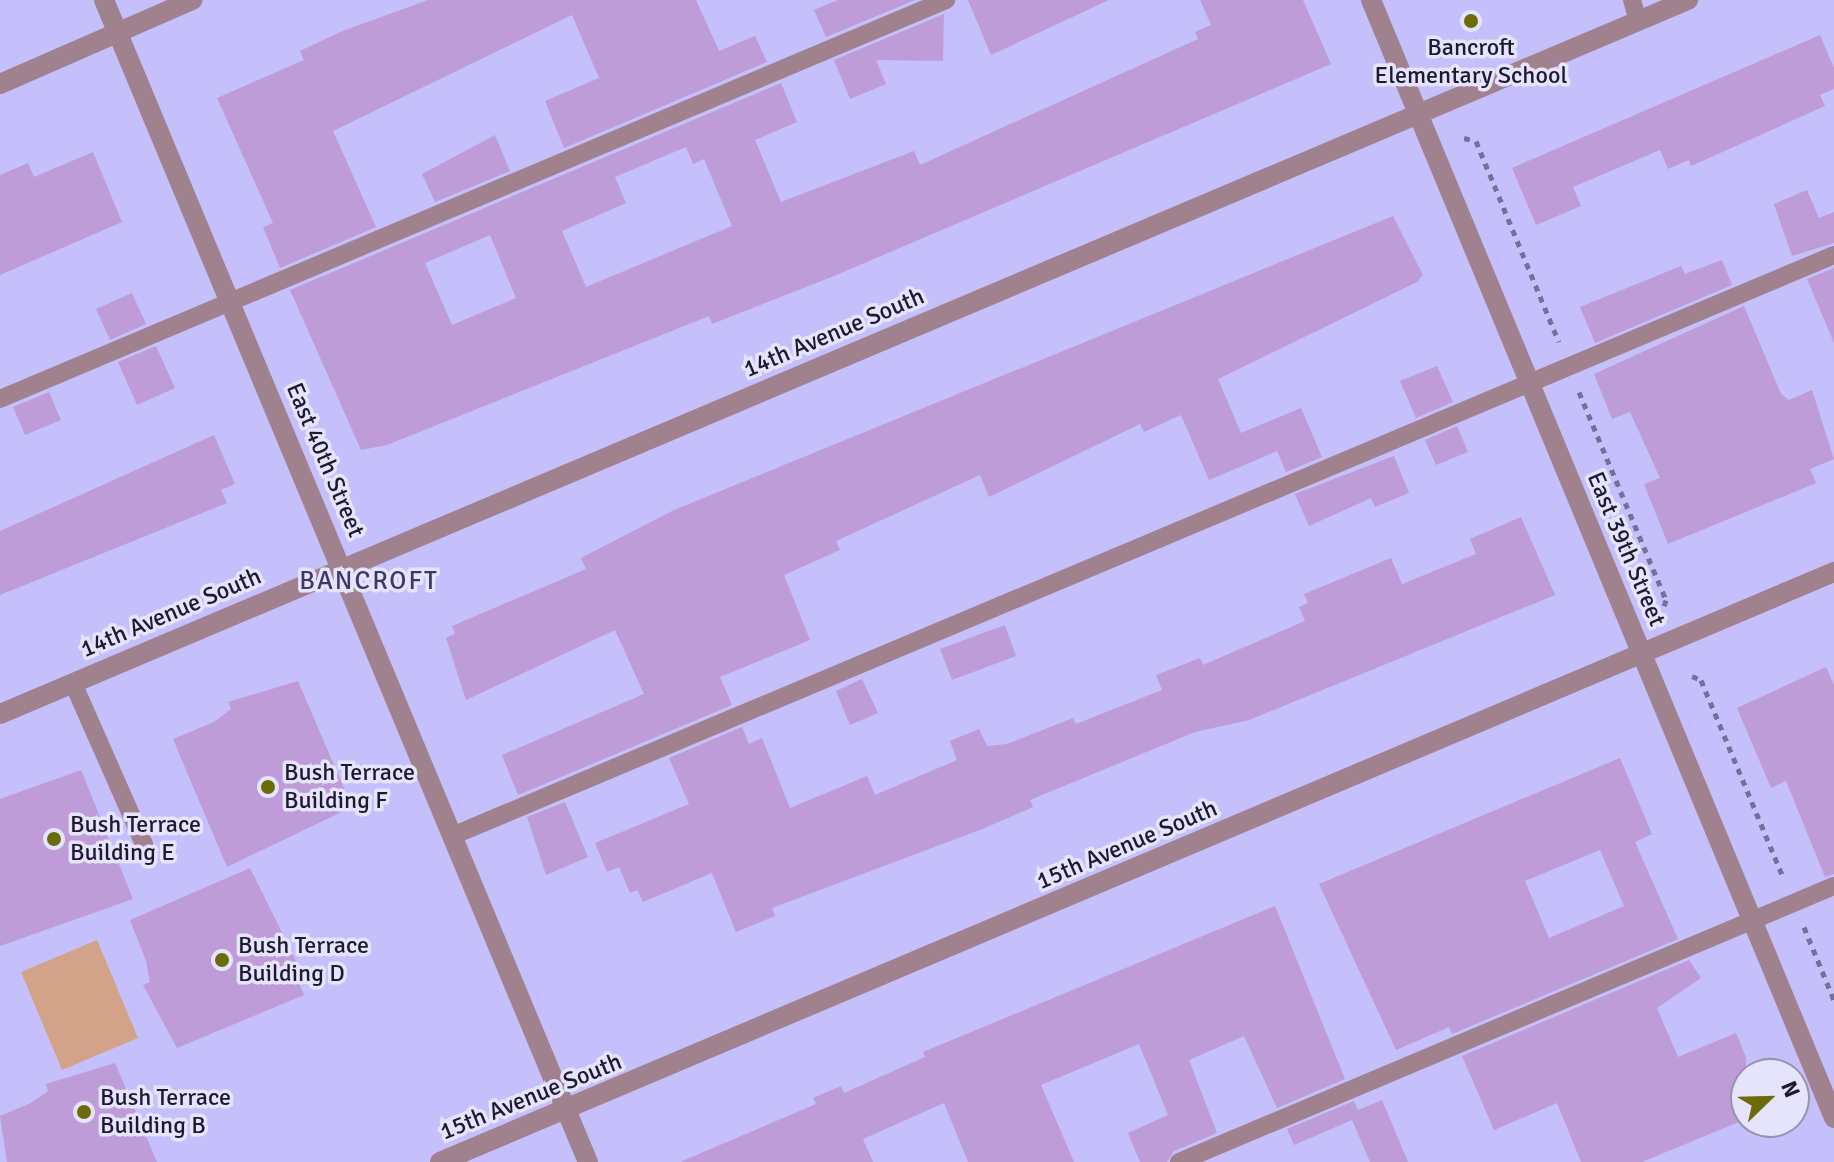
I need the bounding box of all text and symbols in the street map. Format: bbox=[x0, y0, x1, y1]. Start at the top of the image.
marker: Bancroft Elementary School bbox=[1462, 12, 1480, 30]
place label: Bancroft Elementary School bbox=[1375, 34, 1567, 90]
street label: 14th Avenue South bbox=[739, 282, 929, 384]
street label: East 40th Street bbox=[280, 378, 370, 542]
street label: East 39th Street bbox=[1581, 467, 1671, 631]
street label: 14th Avenue South bbox=[76, 562, 266, 664]
district label: BANCROFT bbox=[299, 566, 439, 598]
place label: Bush Terrace Building F bbox=[284, 759, 415, 815]
marker: Bush Terrace Building F bbox=[259, 778, 277, 796]
street label: 15th Avenue South bbox=[1032, 794, 1222, 896]
place label: Bush Terrace Building E bbox=[70, 811, 201, 867]
marker: Bush Terrace Building E bbox=[45, 830, 63, 848]
place label: Bush Terrace Building D bbox=[238, 932, 369, 988]
marker: Bush Terrace Building D bbox=[213, 951, 231, 969]
street label: 15th Avenue South bbox=[436, 1047, 626, 1147]
north arrow bbox=[1730, 1058, 1810, 1138]
text: N bbox=[1775, 1077, 1806, 1102]
place label: Bush Terrace Building B bbox=[100, 1084, 231, 1140]
marker: Bush Terrace Building B bbox=[75, 1103, 93, 1121]

